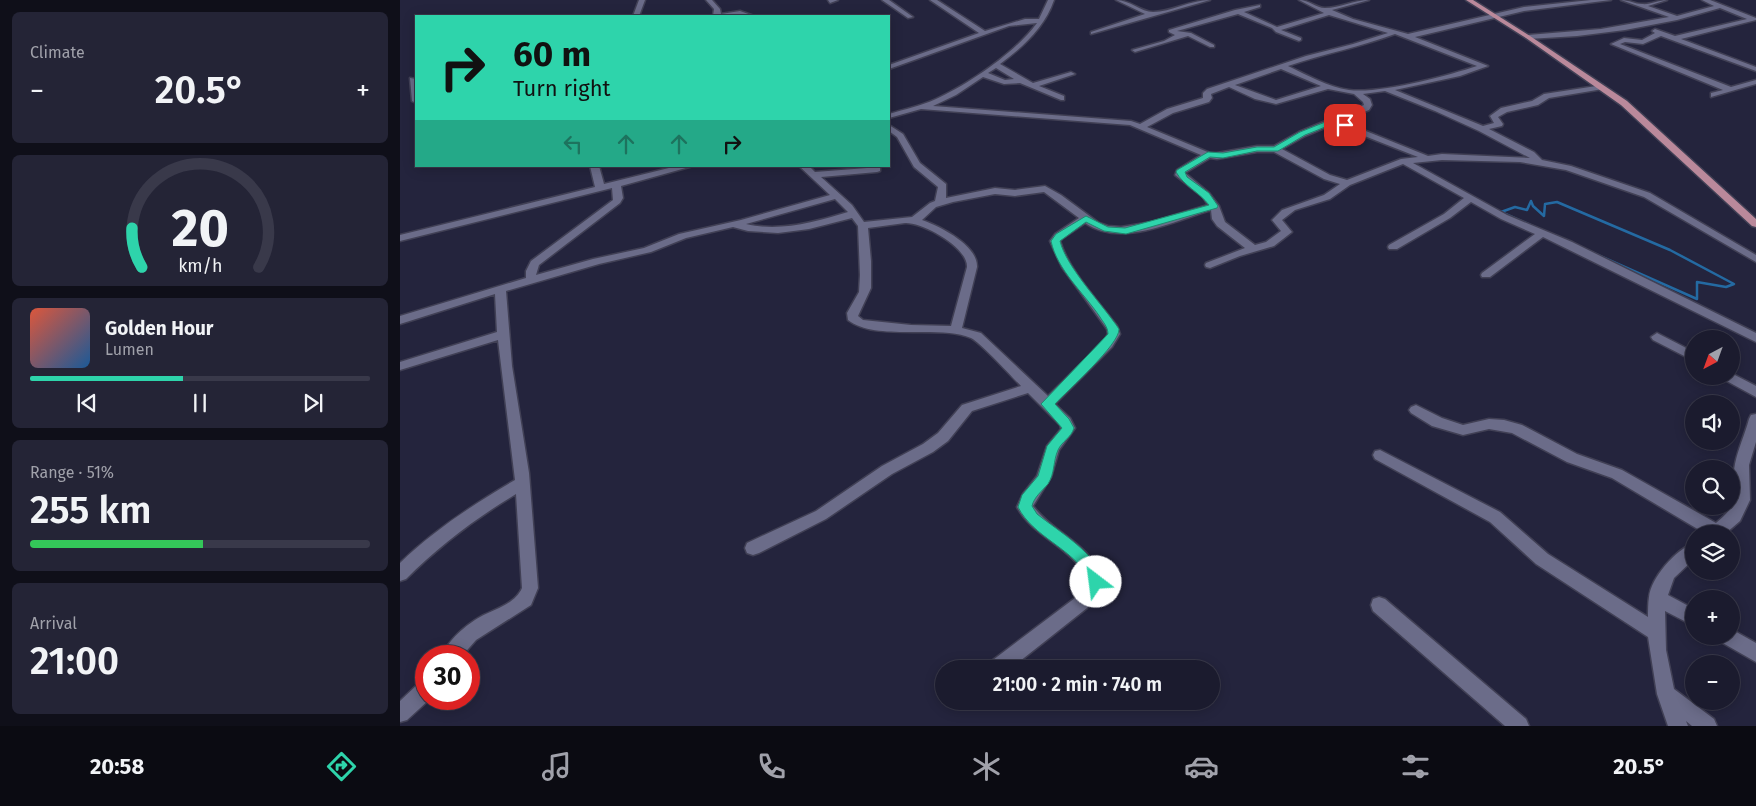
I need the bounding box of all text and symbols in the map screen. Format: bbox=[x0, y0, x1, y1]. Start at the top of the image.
text: 60 m bbox=[513, 33, 591, 75]
icon: right bbox=[430, 35, 495, 100]
text: Climate bbox=[30, 43, 85, 62]
text: 20.5° bbox=[155, 67, 245, 113]
text: − bbox=[30, 74, 44, 107]
text: + bbox=[356, 74, 370, 107]
text: Turn right bbox=[513, 75, 610, 102]
pin bbox=[1324, 104, 1366, 146]
icon: arrive bbox=[1331, 111, 1359, 139]
icon: left bbox=[559, 130, 587, 158]
icon: ahead bbox=[612, 130, 640, 158]
icon: ahead bbox=[665, 130, 693, 158]
icon: right bbox=[718, 130, 746, 158]
text: 20 bbox=[171, 197, 229, 260]
text: km/h bbox=[178, 255, 222, 277]
text: Golden Hour bbox=[105, 317, 214, 340]
north arrow bbox=[1685, 330, 1740, 385]
map controls bbox=[1685, 330, 1740, 710]
text: Lumen bbox=[105, 340, 154, 359]
icon: previous bbox=[73, 389, 101, 417]
icon: pause bbox=[186, 389, 214, 417]
icon: next bbox=[299, 389, 327, 417]
button: sound bbox=[1685, 395, 1740, 450]
button: search bbox=[1685, 460, 1740, 515]
text: Range · 51% bbox=[30, 463, 114, 482]
text: 255 km bbox=[30, 487, 151, 533]
button: layers bbox=[1685, 525, 1740, 580]
position arrow bbox=[1069, 555, 1121, 607]
button: + bbox=[1685, 590, 1740, 645]
text: Arrival bbox=[30, 614, 77, 633]
text: 21:00 bbox=[30, 638, 119, 684]
speed limit sign: 30 bbox=[415, 645, 480, 710]
button: − bbox=[1685, 655, 1740, 710]
text: 21:00 · 2 min · 740 m bbox=[993, 673, 1162, 696]
icon: directions bbox=[324, 749, 359, 784]
icon: music bbox=[539, 749, 574, 784]
icon: phone bbox=[754, 749, 789, 784]
icon: climate bbox=[969, 749, 1004, 784]
icon: car bbox=[1184, 749, 1219, 784]
icon: filters bbox=[1398, 749, 1433, 784]
text: 20:58 bbox=[90, 753, 144, 780]
text: 20.5° bbox=[1613, 753, 1666, 780]

